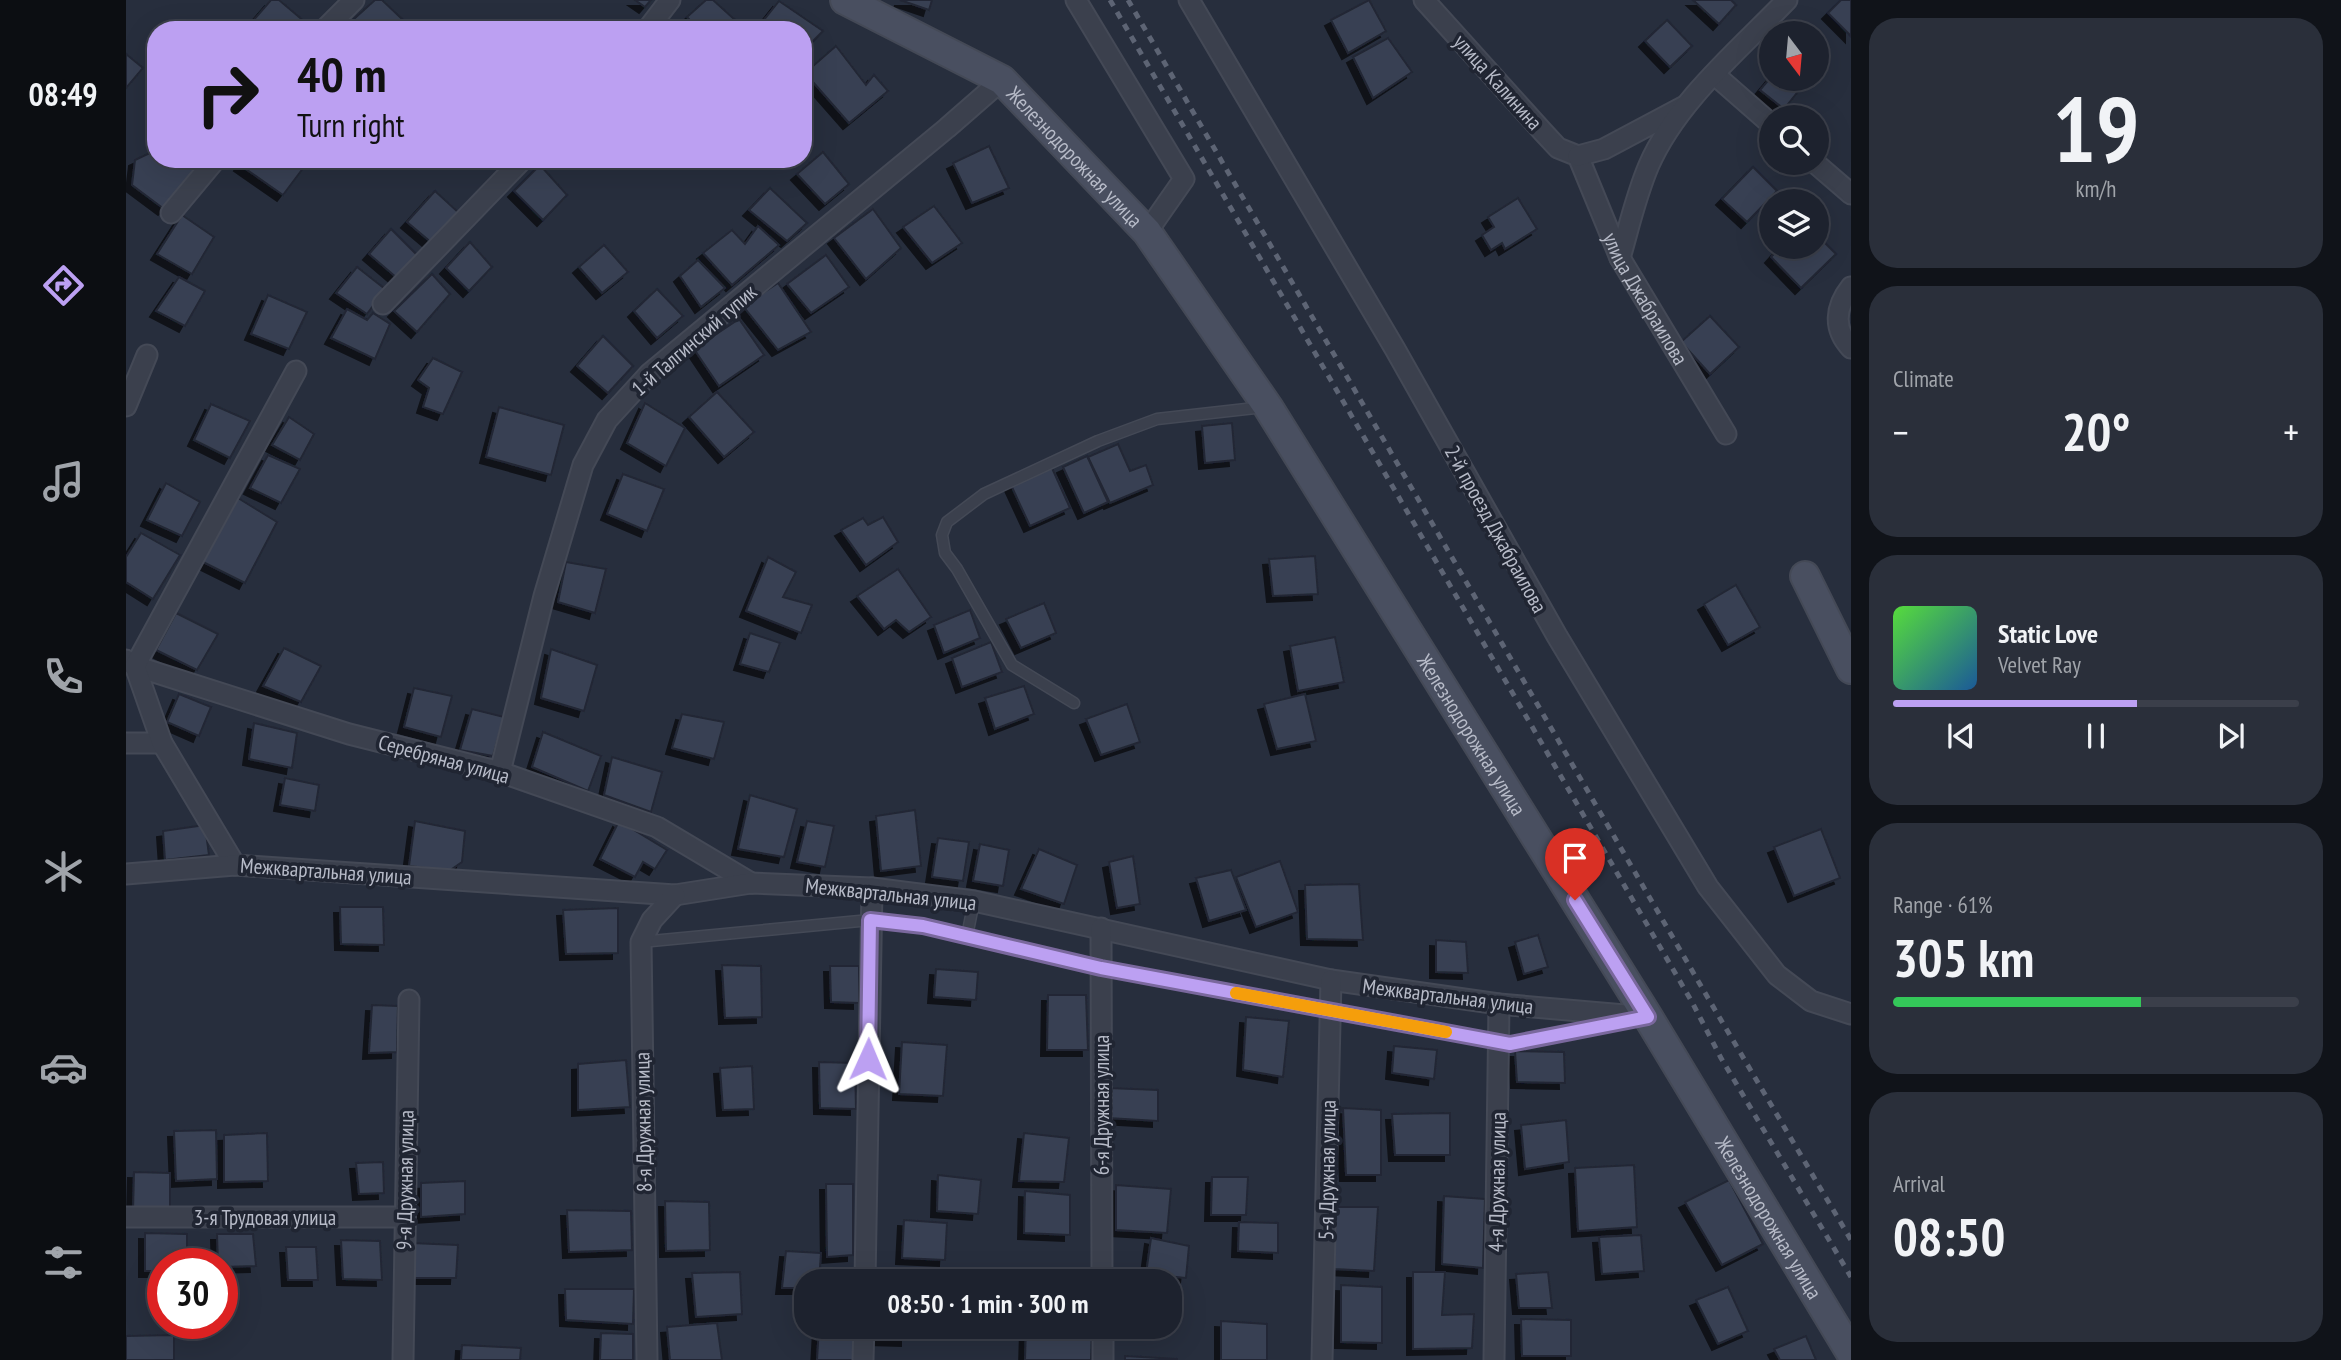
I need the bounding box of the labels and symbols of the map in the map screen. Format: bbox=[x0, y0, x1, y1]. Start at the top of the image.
north arrow bbox=[1759, 21, 1829, 91]
street label: улица Калинина bbox=[1448, 28, 1548, 136]
street label: Железнодорожная улица bbox=[1001, 80, 1149, 233]
street label: улица Джабраилова bbox=[1597, 228, 1695, 369]
street label: 1-й Талгинский тупик bbox=[626, 278, 762, 402]
street label: 2-й проезд Джабраилова bbox=[1439, 441, 1553, 617]
street label: Железнодорожная улица bbox=[1411, 648, 1532, 820]
street label: Серебряная улица bbox=[375, 729, 513, 789]
pin bbox=[1545, 828, 1605, 900]
street label: Межквартальная улица bbox=[239, 852, 413, 890]
street label: Межквартальная улица bbox=[804, 872, 978, 916]
street label: Межквартальная улица bbox=[1361, 972, 1535, 1020]
position arrow bbox=[831, 1022, 905, 1096]
street label: 6-я Дружная улица bbox=[1088, 1035, 1115, 1175]
street label: 8-я Дружная улица bbox=[628, 1052, 658, 1192]
street label: 5-я Дружная улица bbox=[1312, 1100, 1342, 1240]
street label: 9-я Дружная улица bbox=[390, 1110, 420, 1250]
street label: 4-я Дружная улица bbox=[1482, 1112, 1512, 1252]
street label: Железнодорожная улица bbox=[1709, 1130, 1829, 1304]
street label: 3-я Трудовая улица bbox=[194, 1204, 336, 1231]
speed limit sign: 30 bbox=[147, 1248, 238, 1339]

